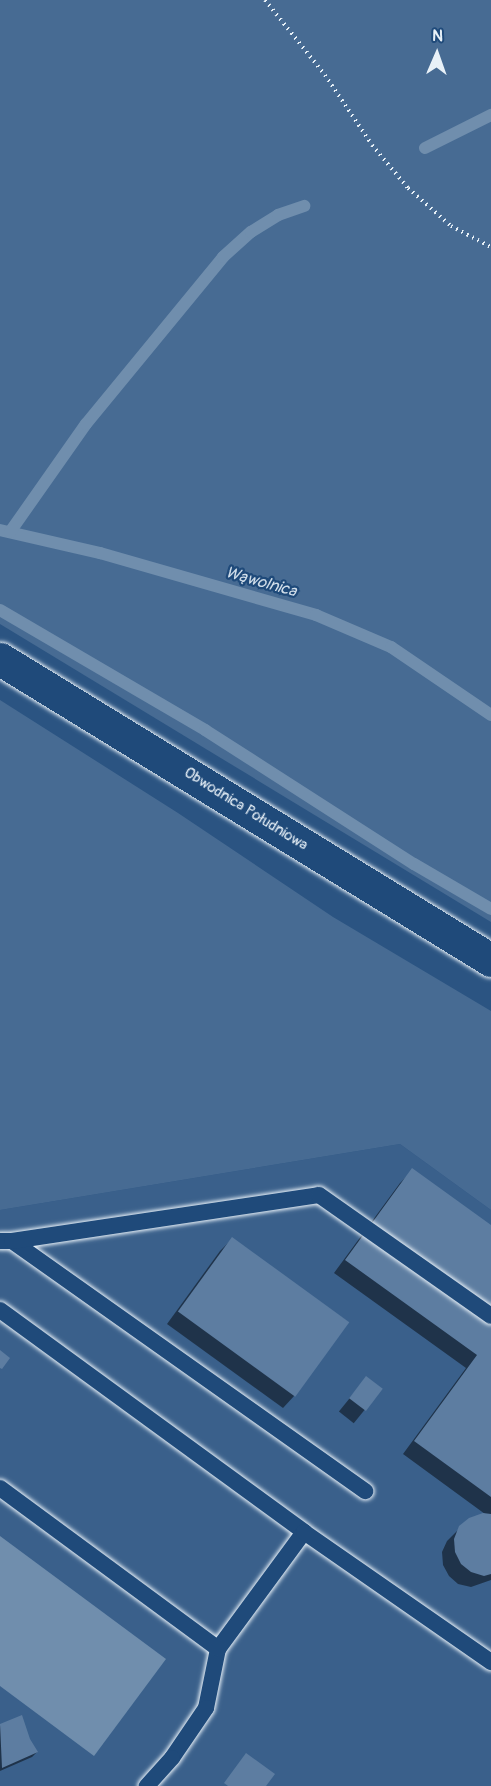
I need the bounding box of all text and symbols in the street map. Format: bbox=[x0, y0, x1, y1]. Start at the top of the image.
north arrow bbox=[407, 24, 467, 84]
text: N bbox=[432, 26, 443, 46]
water label: Wąwolnica bbox=[223, 563, 299, 601]
street label: Obwodnica Południowa bbox=[181, 764, 311, 854]

